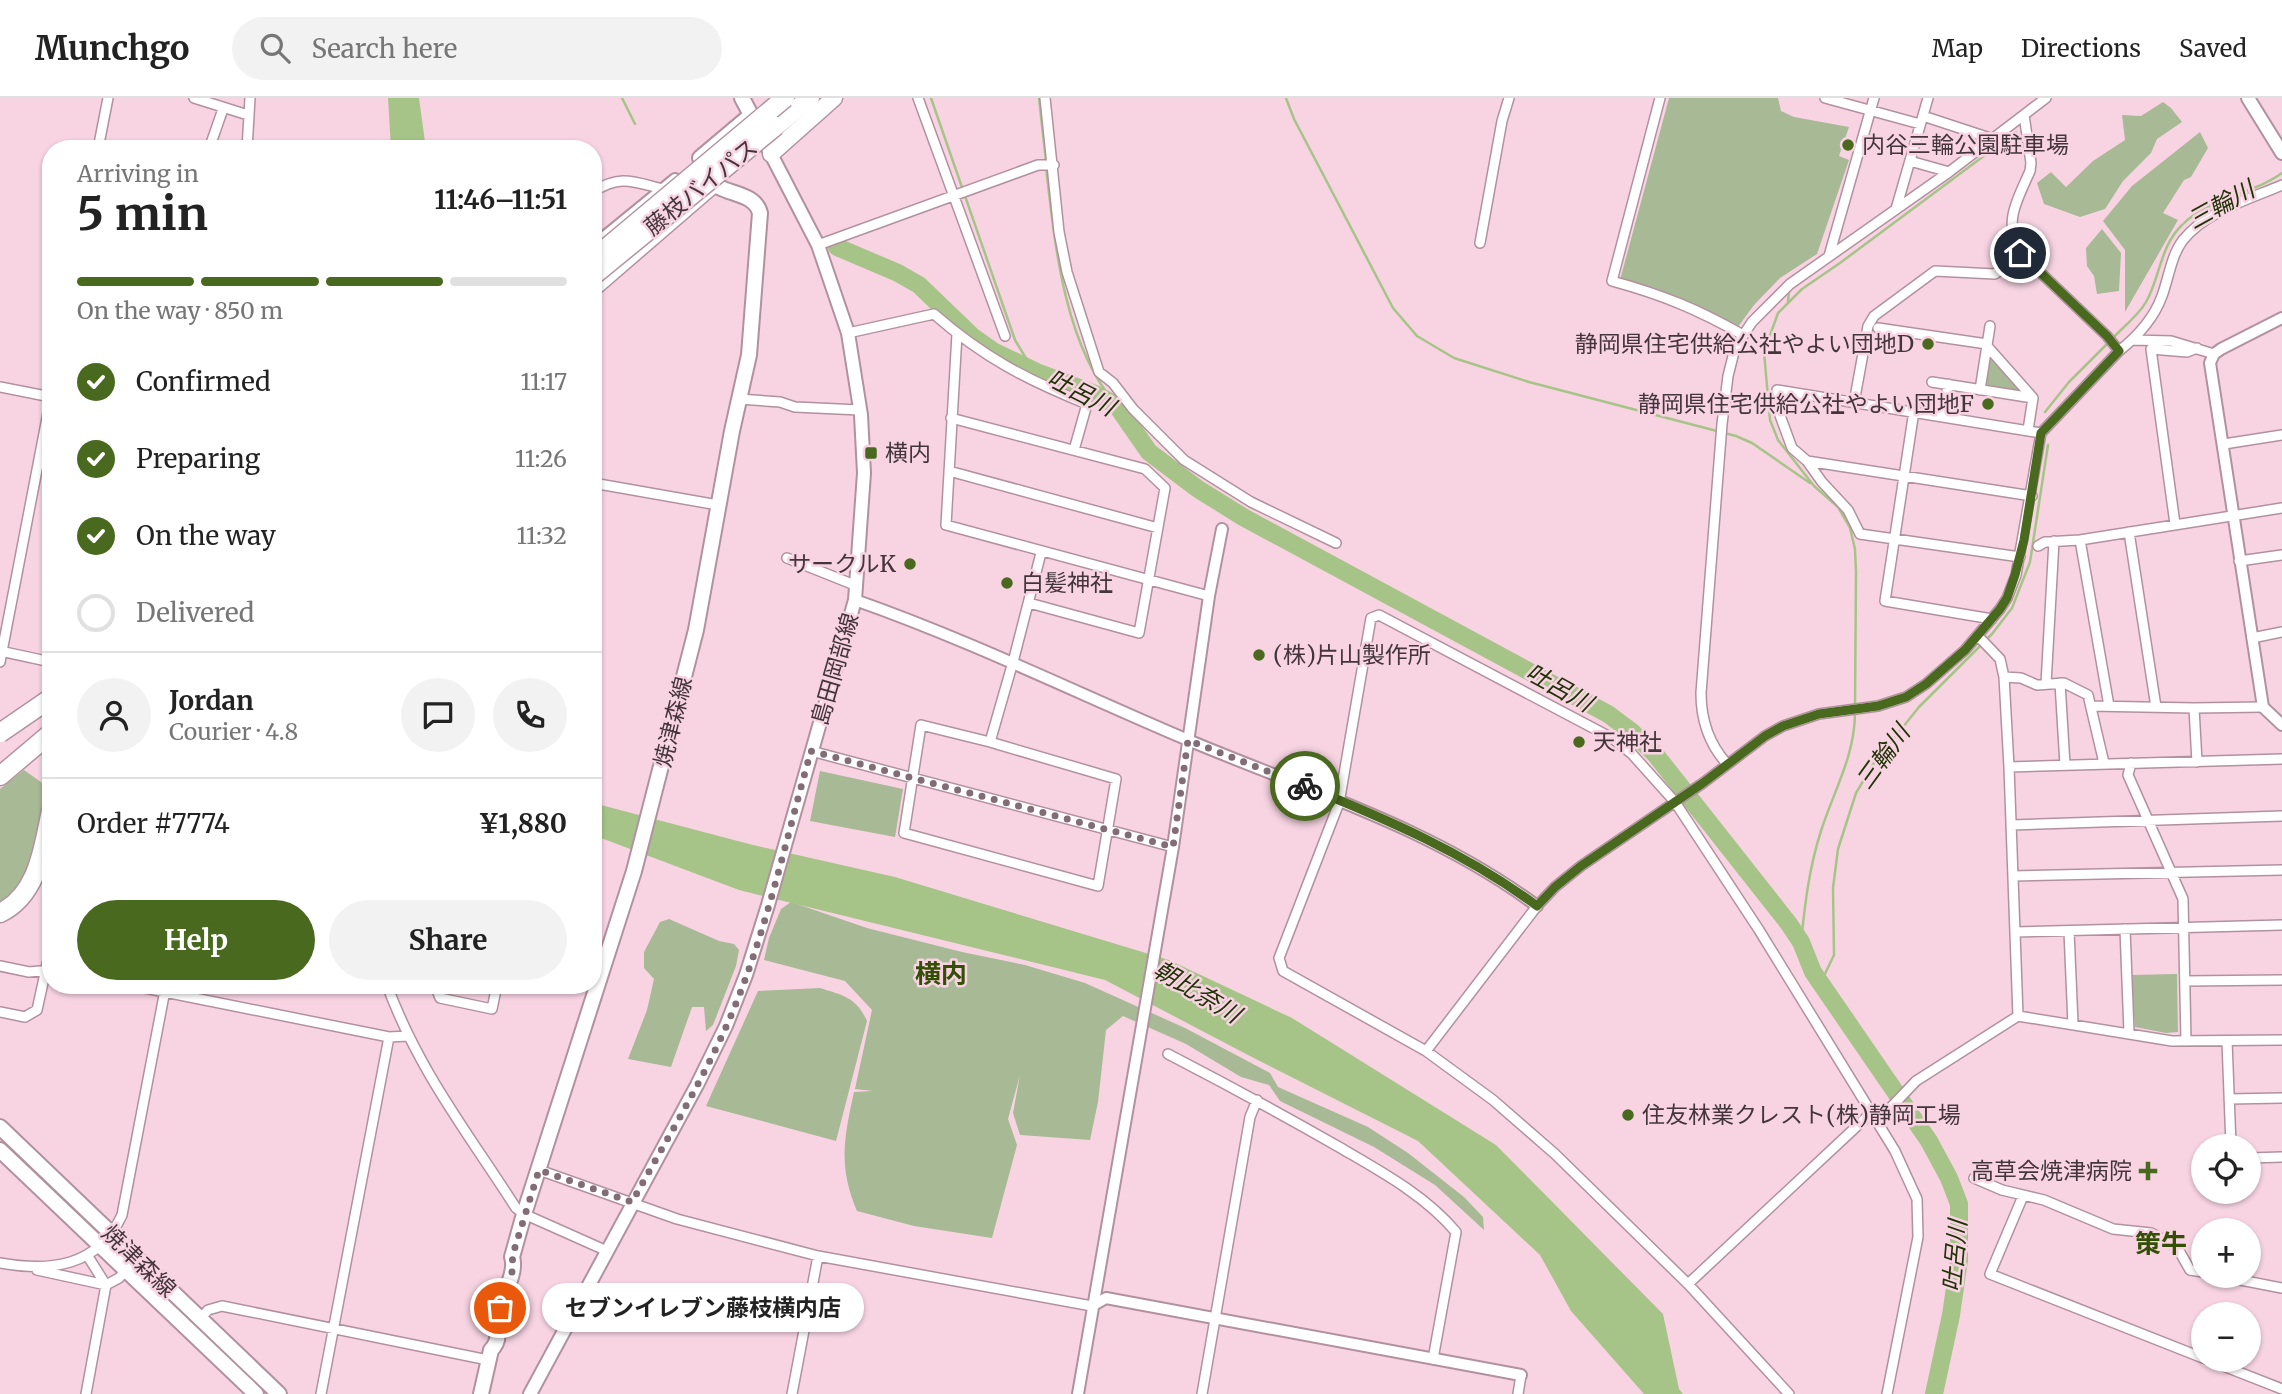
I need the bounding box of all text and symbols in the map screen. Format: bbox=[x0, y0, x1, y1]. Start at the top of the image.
search box bbox=[232, 17, 722, 80]
text: Munchgo bbox=[35, 28, 190, 69]
icon: search bbox=[256, 29, 294, 67]
text: Search here bbox=[312, 32, 457, 65]
text: Map bbox=[1932, 33, 1983, 64]
text: Directions bbox=[2021, 33, 2141, 64]
text: Saved bbox=[2179, 33, 2247, 64]
place label: 内谷三輪公園駐車場 bbox=[1862, 130, 2069, 159]
street label: 藤枝バイパス bbox=[638, 132, 763, 241]
marker: 内谷三輪公園駐車場 bbox=[1840, 137, 1856, 153]
text: Arriving in bbox=[77, 159, 199, 188]
water label: 三輪川 bbox=[2182, 172, 2262, 236]
text: 11:46–11:51 bbox=[434, 183, 567, 216]
text: 5 min bbox=[77, 185, 208, 243]
pin bbox=[1990, 223, 2050, 283]
icon: home bbox=[2001, 234, 2039, 272]
text: On the way · 850 m bbox=[77, 296, 283, 325]
place label: 静岡県住宅供給公社やよい団地D bbox=[1575, 329, 1914, 358]
marker: 静岡県住宅供給公社やよい団地D bbox=[1920, 336, 1936, 352]
water label: 吐呂川 bbox=[1042, 362, 1123, 424]
icon: check bbox=[77, 363, 115, 401]
text: Confirmed bbox=[136, 365, 271, 398]
text: 11:17 bbox=[520, 367, 567, 396]
place label: 静岡県住宅供給公社やよい団地F bbox=[1638, 389, 1974, 418]
marker: 静岡県住宅供給公社やよい団地F bbox=[1980, 396, 1996, 412]
place label: 横内 bbox=[885, 438, 931, 467]
icon: check bbox=[77, 440, 115, 478]
text: Preparing bbox=[136, 442, 260, 475]
text: 11:26 bbox=[515, 444, 567, 473]
marker: 横内 bbox=[863, 445, 879, 461]
icon: check bbox=[77, 517, 115, 555]
text: On the way bbox=[136, 519, 276, 552]
text: 11:32 bbox=[516, 521, 567, 550]
place label: サークルK bbox=[788, 549, 896, 578]
marker: サークルK bbox=[902, 556, 918, 572]
place label: 白髪神社 bbox=[1021, 568, 1113, 597]
marker: 白髪神社 bbox=[999, 575, 1015, 591]
text: Delivered bbox=[136, 596, 255, 629]
street label: 島田岡部線 bbox=[805, 610, 864, 728]
place label: (株)片山製作所 bbox=[1273, 640, 1431, 669]
marker: (株)片山製作所 bbox=[1251, 647, 1267, 663]
water label: 吐呂川 bbox=[1520, 657, 1601, 720]
street label: 焼津森線 bbox=[647, 674, 698, 770]
button: person bbox=[77, 678, 151, 752]
button: chat bbox=[401, 678, 475, 752]
button: phone bbox=[493, 678, 567, 752]
text: Jordan bbox=[169, 684, 254, 717]
water label: 三輪川 bbox=[1849, 716, 1918, 795]
text: Courier · 4.8 bbox=[169, 717, 298, 746]
place label: 天神社 bbox=[1593, 727, 1662, 756]
marker: 天神社 bbox=[1571, 734, 1587, 750]
courier bbox=[1270, 751, 1340, 821]
icon: bike bbox=[1286, 767, 1324, 805]
text: Order #7774 bbox=[77, 807, 230, 840]
text: ¥1,880 bbox=[478, 807, 567, 840]
button: Help bbox=[77, 900, 315, 980]
button: Share bbox=[329, 900, 567, 980]
water label: 朝比奈川 bbox=[1148, 954, 1249, 1031]
district label: 横内 bbox=[915, 957, 967, 990]
place label: 住友林業クレスト(株)静岡工場 bbox=[1642, 1100, 1961, 1129]
marker: 住友林業クレスト(株)静岡工場 bbox=[1620, 1107, 1636, 1123]
map controls bbox=[2191, 1134, 2261, 1372]
button: locate bbox=[2191, 1134, 2261, 1204]
place label: 高草会焼津病院 bbox=[1971, 1156, 2132, 1185]
marker: 高草会焼津病院 bbox=[2138, 1161, 2158, 1181]
water label: 吐呂川 bbox=[1936, 1216, 1973, 1293]
street label: 焼津森線 bbox=[96, 1218, 183, 1303]
button: + bbox=[2191, 1218, 2261, 1288]
district label: 策牛 bbox=[2135, 1227, 2187, 1260]
pin bbox=[470, 1278, 530, 1338]
callout: セブンイレブン藤枝横内店 bbox=[542, 1284, 864, 1332]
icon: bag bbox=[481, 1289, 519, 1327]
text: セブンイレブン藤枝横内店 bbox=[565, 1293, 841, 1322]
button: − bbox=[2191, 1302, 2261, 1372]

